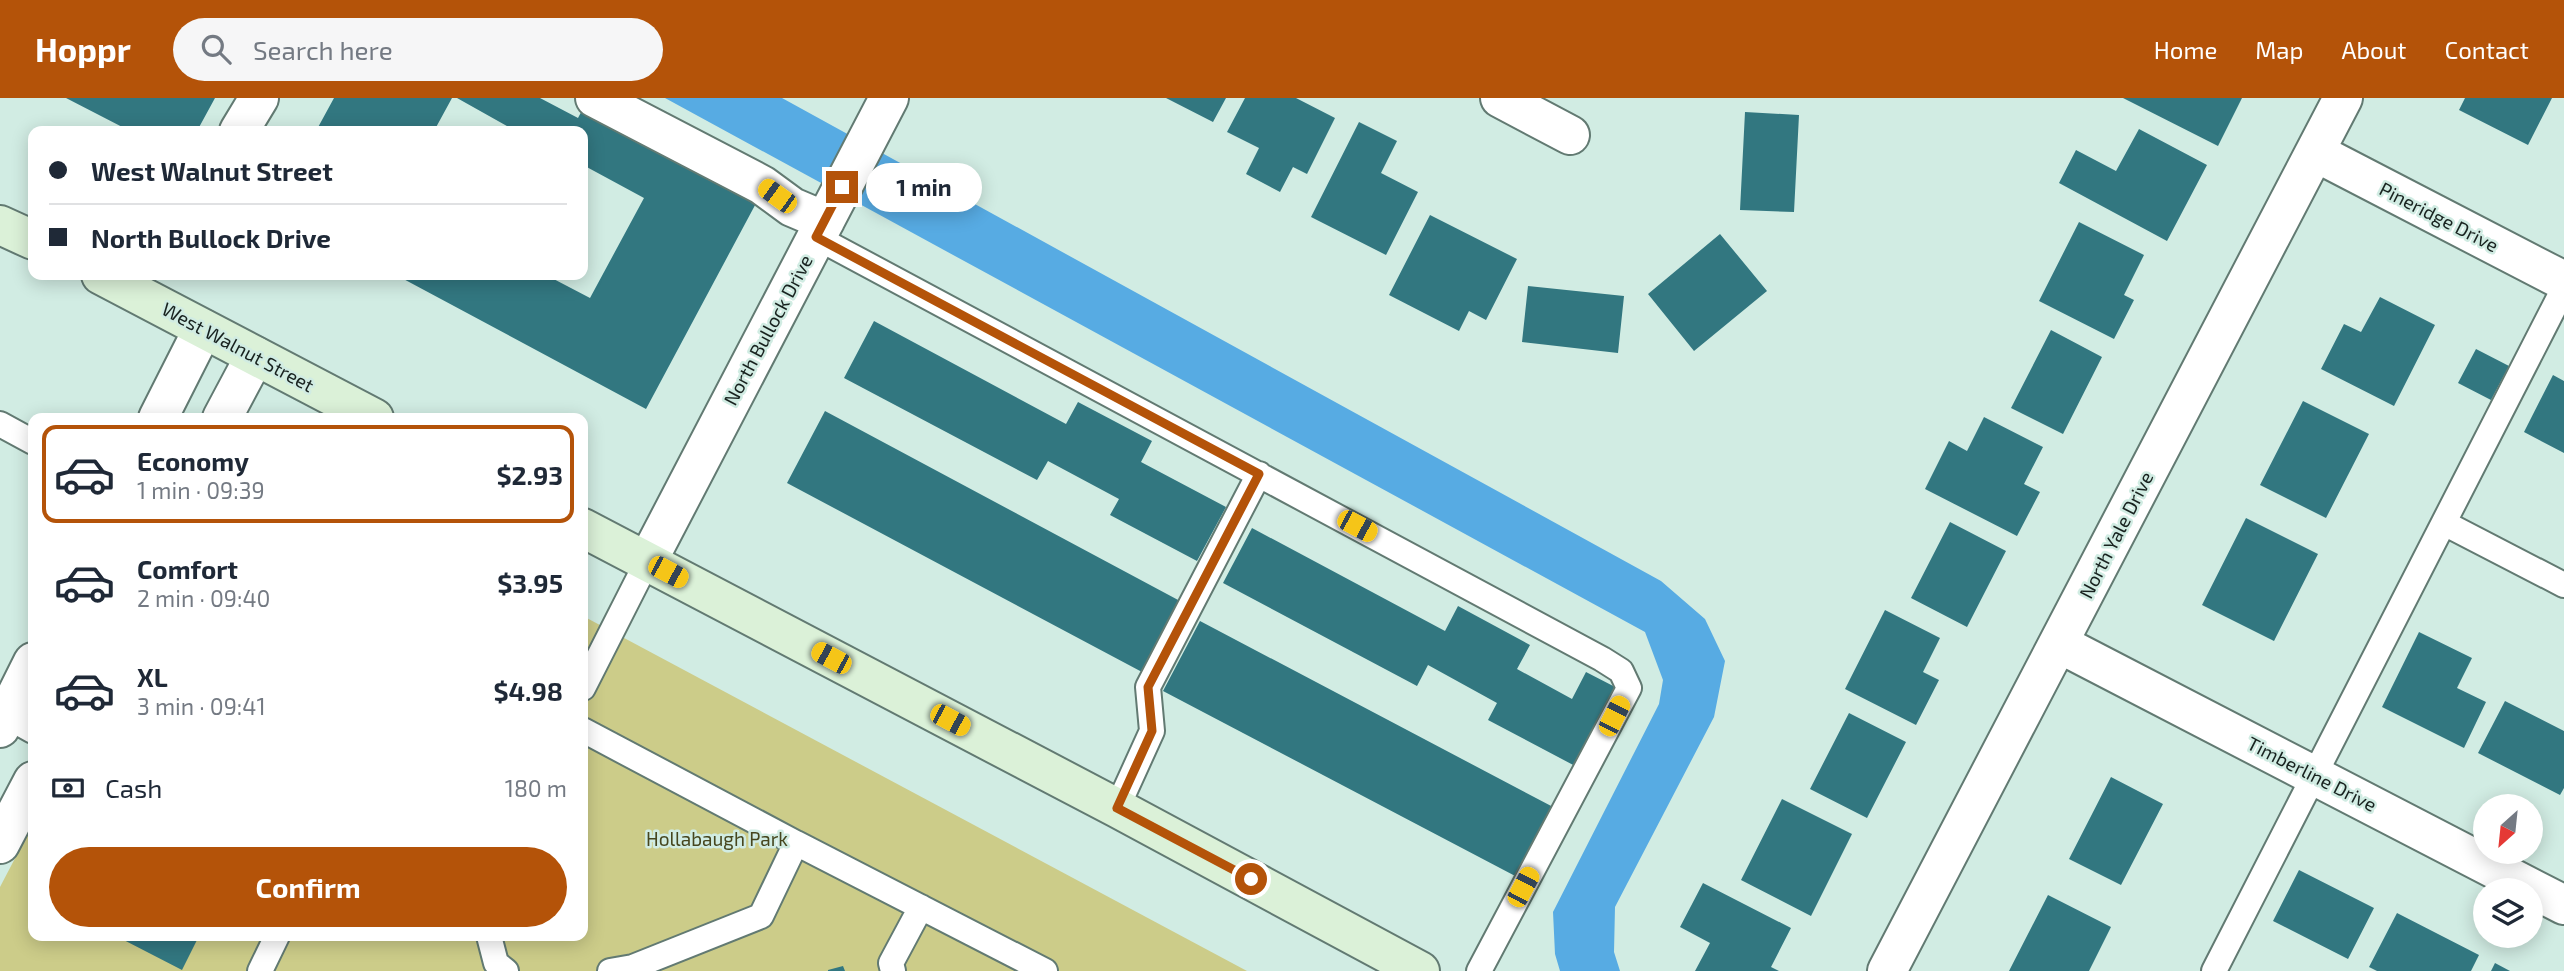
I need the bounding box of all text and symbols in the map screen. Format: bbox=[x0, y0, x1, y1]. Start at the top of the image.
search box bbox=[173, 18, 663, 81]
text: Hoppr bbox=[35, 29, 131, 69]
icon: search bbox=[197, 30, 235, 68]
text: Search here bbox=[253, 34, 393, 65]
text: Home bbox=[2154, 35, 2217, 64]
text: Map bbox=[2255, 35, 2303, 64]
text: About bbox=[2341, 35, 2407, 64]
text: Contact bbox=[2445, 35, 2529, 64]
text: West Walnut Street bbox=[91, 155, 333, 186]
callout: 1 min bbox=[866, 162, 982, 212]
route end bbox=[826, 171, 858, 203]
text: 1 min bbox=[896, 173, 952, 201]
car bbox=[754, 175, 801, 217]
street label: Pineridge Drive bbox=[2376, 177, 2503, 256]
text: North Bullock Drive bbox=[91, 222, 331, 253]
street label: North Bullock Drive bbox=[718, 251, 817, 409]
street label: West Walnut Street bbox=[158, 297, 318, 396]
icon: car bbox=[53, 443, 116, 506]
text: Economy bbox=[137, 445, 249, 476]
text: $2.93 bbox=[496, 459, 563, 490]
street label: North Yale Drive bbox=[2074, 468, 2157, 602]
text: 1 min · 09:39 bbox=[137, 476, 265, 504]
car bbox=[1334, 507, 1381, 545]
icon: car bbox=[53, 551, 116, 614]
text: Comfort bbox=[137, 553, 238, 584]
car bbox=[645, 553, 692, 591]
text: $3.95 bbox=[497, 567, 563, 598]
text: 2 min · 09:40 bbox=[137, 584, 270, 612]
car bbox=[808, 639, 855, 677]
icon: car bbox=[53, 659, 116, 722]
text: XL bbox=[137, 661, 168, 692]
text: $4.98 bbox=[493, 675, 563, 706]
text: 3 min · 09:41 bbox=[137, 692, 266, 720]
car bbox=[1596, 693, 1633, 739]
car bbox=[927, 701, 974, 739]
street label: Timberline Drive bbox=[2244, 731, 2381, 816]
icon: cash bbox=[49, 769, 87, 807]
text: Cash bbox=[105, 772, 162, 803]
text: 180 m bbox=[505, 774, 567, 802]
north arrow bbox=[2473, 794, 2543, 864]
map controls bbox=[2473, 794, 2543, 948]
park label: Hollabaugh Park bbox=[646, 827, 788, 850]
button: Confirm bbox=[49, 847, 567, 927]
route start bbox=[1235, 863, 1267, 895]
car bbox=[1504, 864, 1543, 910]
button: layers bbox=[2473, 878, 2543, 948]

